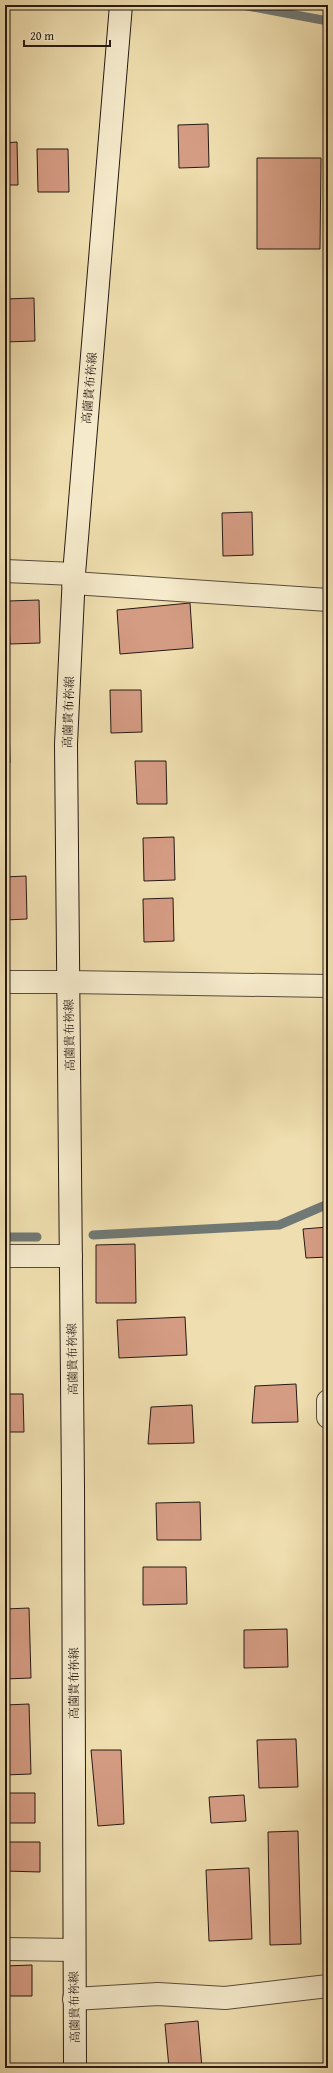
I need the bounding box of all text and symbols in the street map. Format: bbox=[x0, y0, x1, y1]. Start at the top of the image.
scale bar bbox=[24, 22, 110, 48]
text: 20 m bbox=[30, 27, 54, 44]
street label: 高薗貴布祢線 bbox=[77, 351, 101, 425]
street label: 高薗貴布祢線 bbox=[58, 676, 78, 748]
street label: 高薗貴布祢線 bbox=[60, 999, 78, 1071]
street label: 高薗貴布祢線 bbox=[63, 1323, 81, 1395]
street label: 高薗貴布祢線 bbox=[65, 1647, 82, 1719]
street label: 高薗貴布祢線 bbox=[65, 1971, 83, 2043]

